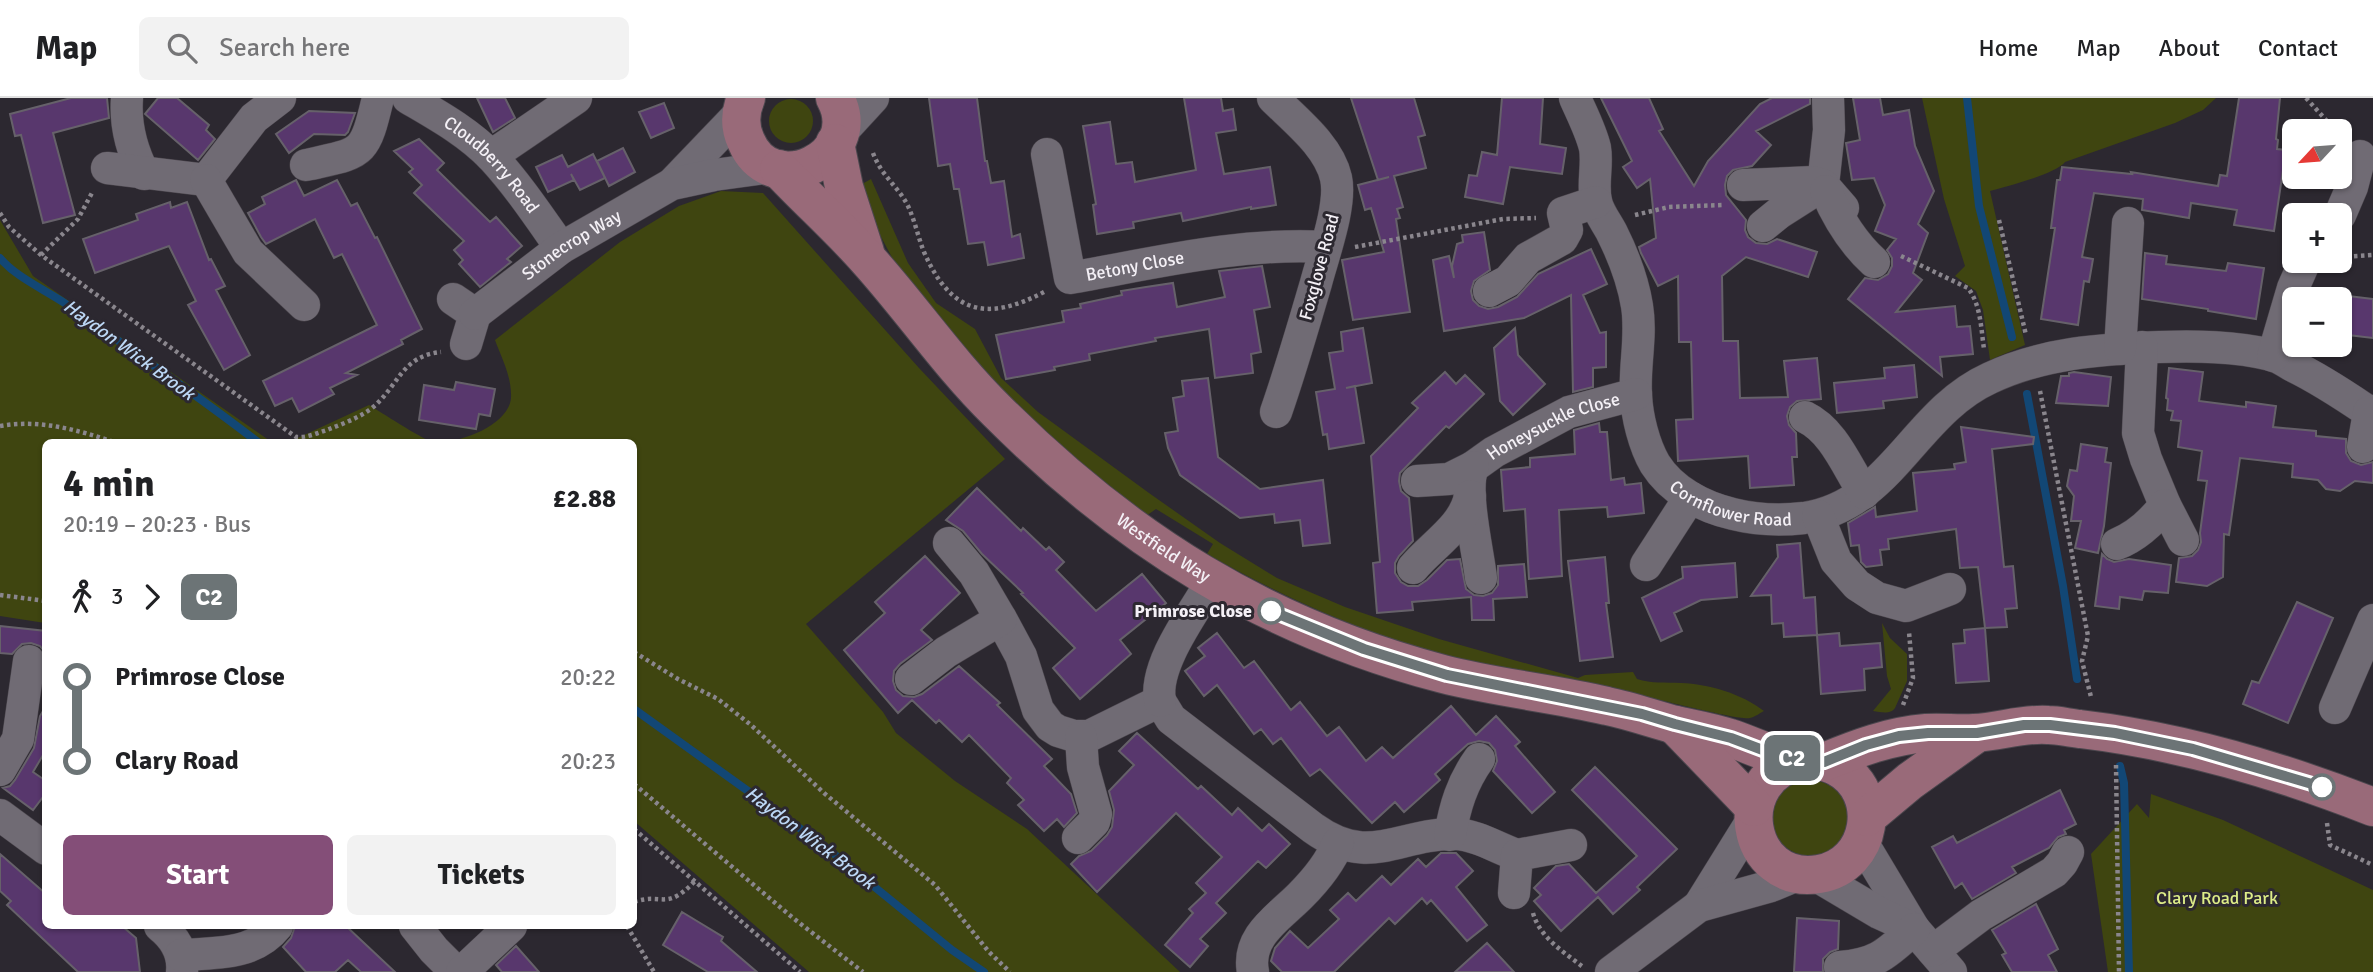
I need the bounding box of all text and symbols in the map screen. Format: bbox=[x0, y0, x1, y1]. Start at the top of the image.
search box bbox=[139, 17, 629, 80]
text: Map bbox=[35, 28, 97, 69]
icon: search bbox=[163, 29, 201, 67]
text: Search here bbox=[219, 32, 350, 64]
text: Home bbox=[1978, 33, 2038, 63]
text: Map bbox=[2076, 33, 2121, 63]
text: About bbox=[2159, 33, 2220, 63]
text: Contact bbox=[2258, 33, 2338, 63]
street label: Cloudberry Road bbox=[440, 111, 544, 217]
north arrow bbox=[2282, 119, 2352, 189]
map controls bbox=[2282, 119, 2352, 357]
button: + bbox=[2282, 203, 2352, 273]
street label: Stonecrop Way bbox=[517, 204, 626, 285]
street label: Foxglove Road bbox=[1294, 211, 1344, 323]
street label: Betony Close bbox=[1084, 246, 1186, 286]
button: − bbox=[2282, 287, 2352, 357]
water label: Haydon Wick Brook bbox=[59, 294, 201, 407]
street label: Honeysuckle Close bbox=[1482, 388, 1622, 465]
text: 4 min bbox=[63, 460, 155, 507]
street label: Cornflower Road bbox=[1665, 476, 1792, 531]
text: £2.88 bbox=[552, 483, 616, 515]
street label: Westfield Way bbox=[1112, 509, 1215, 587]
text: 20:19 – 20:23 · Bus bbox=[63, 510, 251, 539]
icon: walk bbox=[63, 578, 101, 616]
icon: forward bbox=[133, 578, 171, 616]
text: 3 bbox=[111, 582, 123, 611]
text: C2 bbox=[195, 582, 223, 612]
marker: Primrose Close bbox=[1258, 598, 1284, 624]
place label: Primrose Close bbox=[1134, 600, 1252, 622]
text: Primrose Close bbox=[115, 661, 285, 693]
text: 20:22 bbox=[560, 663, 616, 692]
line badge: C2 bbox=[1760, 735, 1824, 781]
text: C2 bbox=[1778, 743, 1806, 773]
text: Clary Road bbox=[115, 745, 239, 777]
text: 20:23 bbox=[560, 747, 616, 776]
unlabelled marker bbox=[2309, 774, 2335, 800]
water label: Haydon Wick Brook bbox=[740, 781, 881, 896]
button: Start bbox=[63, 835, 333, 915]
button: Tickets bbox=[347, 835, 616, 915]
park label: Clary Road Park bbox=[2156, 887, 2278, 909]

